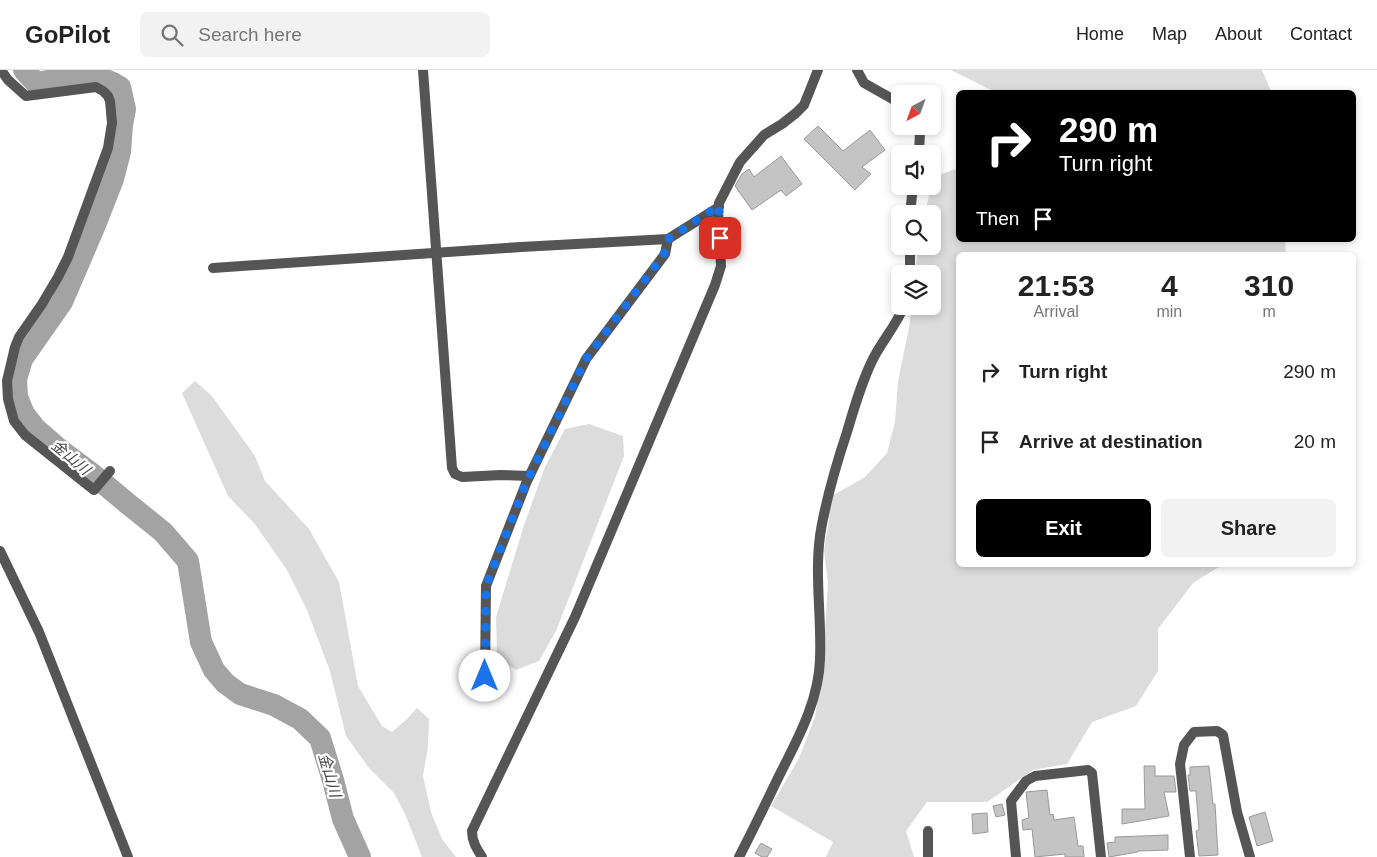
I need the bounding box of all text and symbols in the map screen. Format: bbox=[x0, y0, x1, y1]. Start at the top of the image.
search box bbox=[140, 12, 490, 57]
text: GoPilot bbox=[25, 21, 110, 48]
icon: search bbox=[158, 21, 186, 49]
text: Search here bbox=[198, 24, 302, 45]
text: Home bbox=[1076, 24, 1124, 44]
text: Map bbox=[1152, 24, 1187, 44]
text: About bbox=[1215, 24, 1262, 44]
text: Contact bbox=[1290, 24, 1352, 44]
north arrow bbox=[891, 85, 941, 135]
map controls bbox=[891, 85, 941, 315]
icon: right bbox=[976, 110, 1041, 175]
text: 290 m bbox=[1059, 110, 1158, 149]
button: sound bbox=[891, 145, 941, 195]
text: Turn right bbox=[1059, 151, 1152, 176]
button: search bbox=[891, 205, 941, 255]
icon: arrive bbox=[1029, 205, 1057, 233]
text: Then bbox=[976, 208, 1019, 229]
pin bbox=[699, 217, 741, 259]
icon: arrive bbox=[706, 224, 734, 252]
button: layers bbox=[891, 265, 941, 315]
text: 21:53 bbox=[1018, 269, 1095, 302]
text: 4 bbox=[1161, 269, 1178, 302]
text: 310 bbox=[1244, 269, 1294, 302]
text: Arrival bbox=[1034, 303, 1079, 320]
text: min bbox=[1156, 303, 1182, 320]
text: m bbox=[1262, 303, 1276, 320]
icon: right bbox=[976, 358, 1004, 386]
text: Turn right bbox=[1019, 361, 1107, 382]
text: 290 m bbox=[1283, 361, 1336, 382]
icon: arrive bbox=[976, 428, 1004, 456]
text: Arrive at destination bbox=[1019, 431, 1203, 452]
text: 20 m bbox=[1294, 431, 1336, 452]
water label: 金山川 bbox=[48, 436, 95, 479]
button: Exit bbox=[976, 499, 1151, 557]
button: Share bbox=[1161, 499, 1336, 557]
position arrow bbox=[458, 649, 510, 701]
water label: 金山川 bbox=[316, 751, 345, 801]

